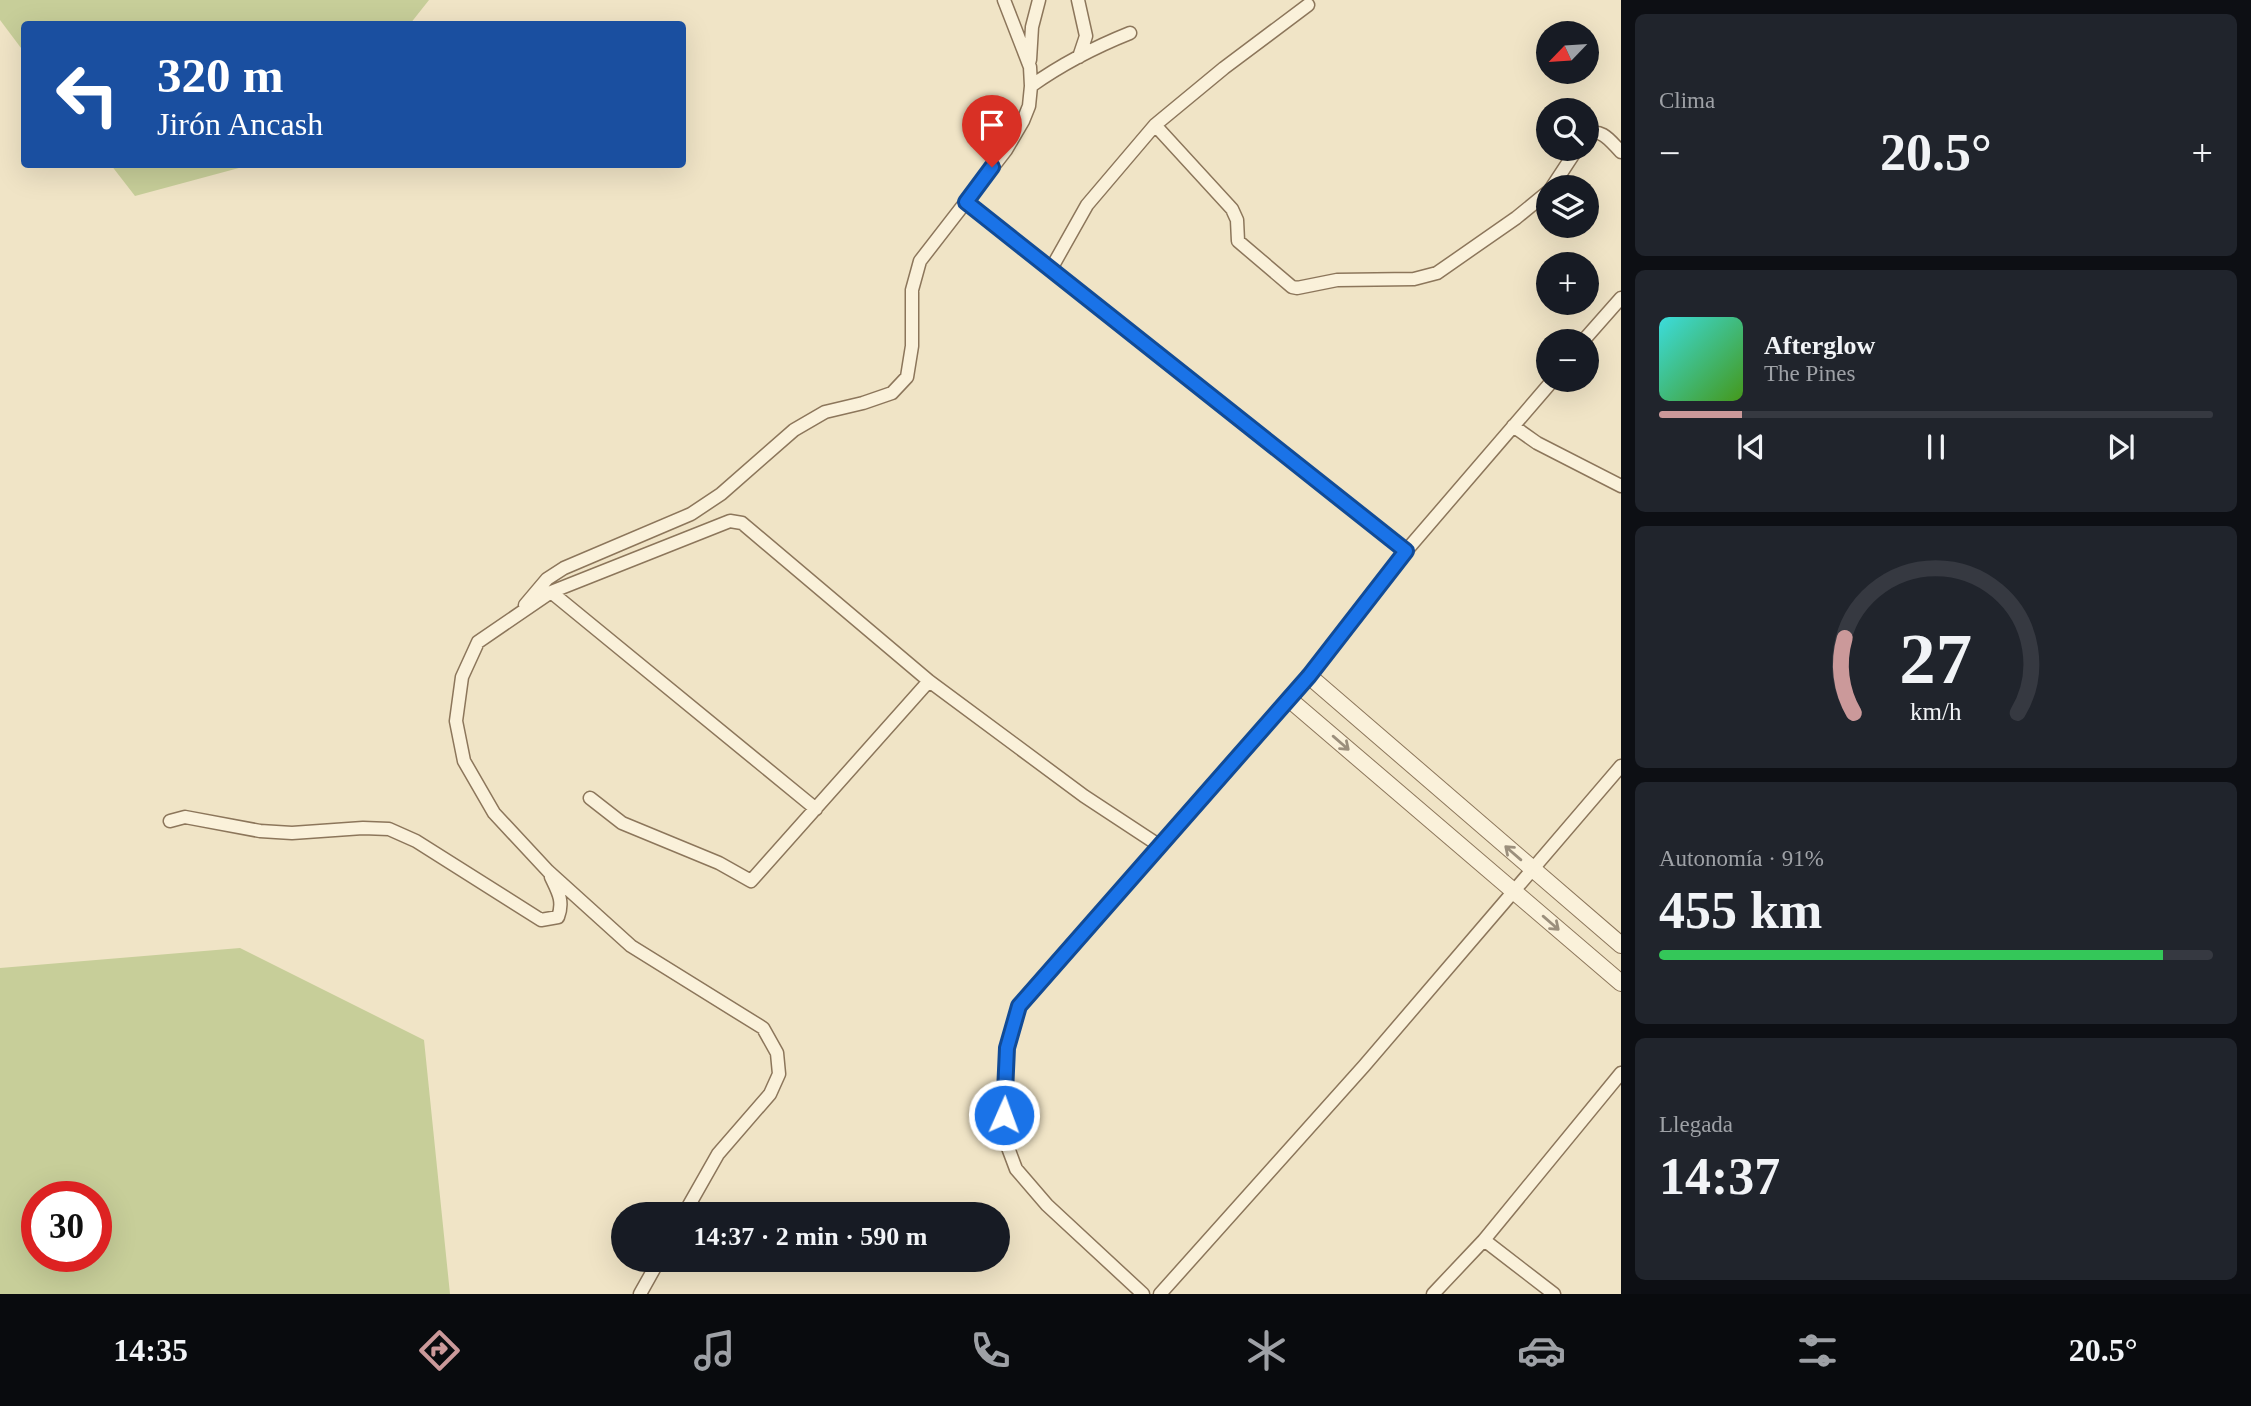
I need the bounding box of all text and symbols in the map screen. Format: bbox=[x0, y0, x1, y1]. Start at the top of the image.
north arrow bbox=[1536, 21, 1600, 84]
map controls bbox=[1536, 21, 1599, 392]
text: 320 m bbox=[157, 48, 284, 103]
icon: left bbox=[42, 49, 133, 140]
text: Clima bbox=[1659, 88, 1715, 113]
pin bbox=[962, 95, 1022, 167]
button: search bbox=[1536, 98, 1599, 161]
text: Jirón Ancash bbox=[157, 106, 323, 142]
icon: arrive bbox=[973, 106, 1011, 144]
text: 20.5° bbox=[1880, 124, 1992, 181]
text: − bbox=[1659, 132, 1680, 174]
text: + bbox=[2192, 132, 2213, 174]
button: layers bbox=[1536, 175, 1599, 238]
button: + bbox=[1536, 252, 1599, 315]
button: − bbox=[1536, 329, 1599, 392]
text: Afterglow bbox=[1764, 331, 1875, 360]
text: The Pines bbox=[1764, 361, 1855, 386]
icon: previous bbox=[1732, 428, 1770, 466]
icon: pause bbox=[1917, 428, 1955, 466]
icon: next bbox=[2102, 428, 2140, 466]
text: 27 bbox=[1900, 618, 1972, 699]
text: km/h bbox=[1910, 698, 1962, 725]
one-way arrow bbox=[1331, 735, 1349, 751]
one-way arrow bbox=[1505, 845, 1523, 861]
text: Autonomía · 91% bbox=[1659, 846, 1824, 871]
text: 455 km bbox=[1659, 882, 1822, 939]
one-way arrow bbox=[1541, 915, 1559, 931]
position arrow bbox=[967, 1078, 1041, 1152]
text: Llegada bbox=[1659, 1112, 1733, 1137]
text: 14:37 bbox=[1659, 1148, 1780, 1205]
speed limit sign: 30 bbox=[21, 1181, 112, 1272]
text: 14:37 · 2 min · 590 m bbox=[694, 1222, 928, 1251]
icon: directions bbox=[415, 1326, 464, 1375]
icon: music bbox=[690, 1326, 739, 1375]
icon: phone bbox=[966, 1326, 1015, 1375]
icon: climate bbox=[1242, 1326, 1291, 1375]
icon: car bbox=[1517, 1326, 1566, 1375]
icon: filters bbox=[1793, 1326, 1842, 1375]
text: 14:35 bbox=[113, 1332, 188, 1368]
text: 20.5° bbox=[2069, 1332, 2138, 1368]

